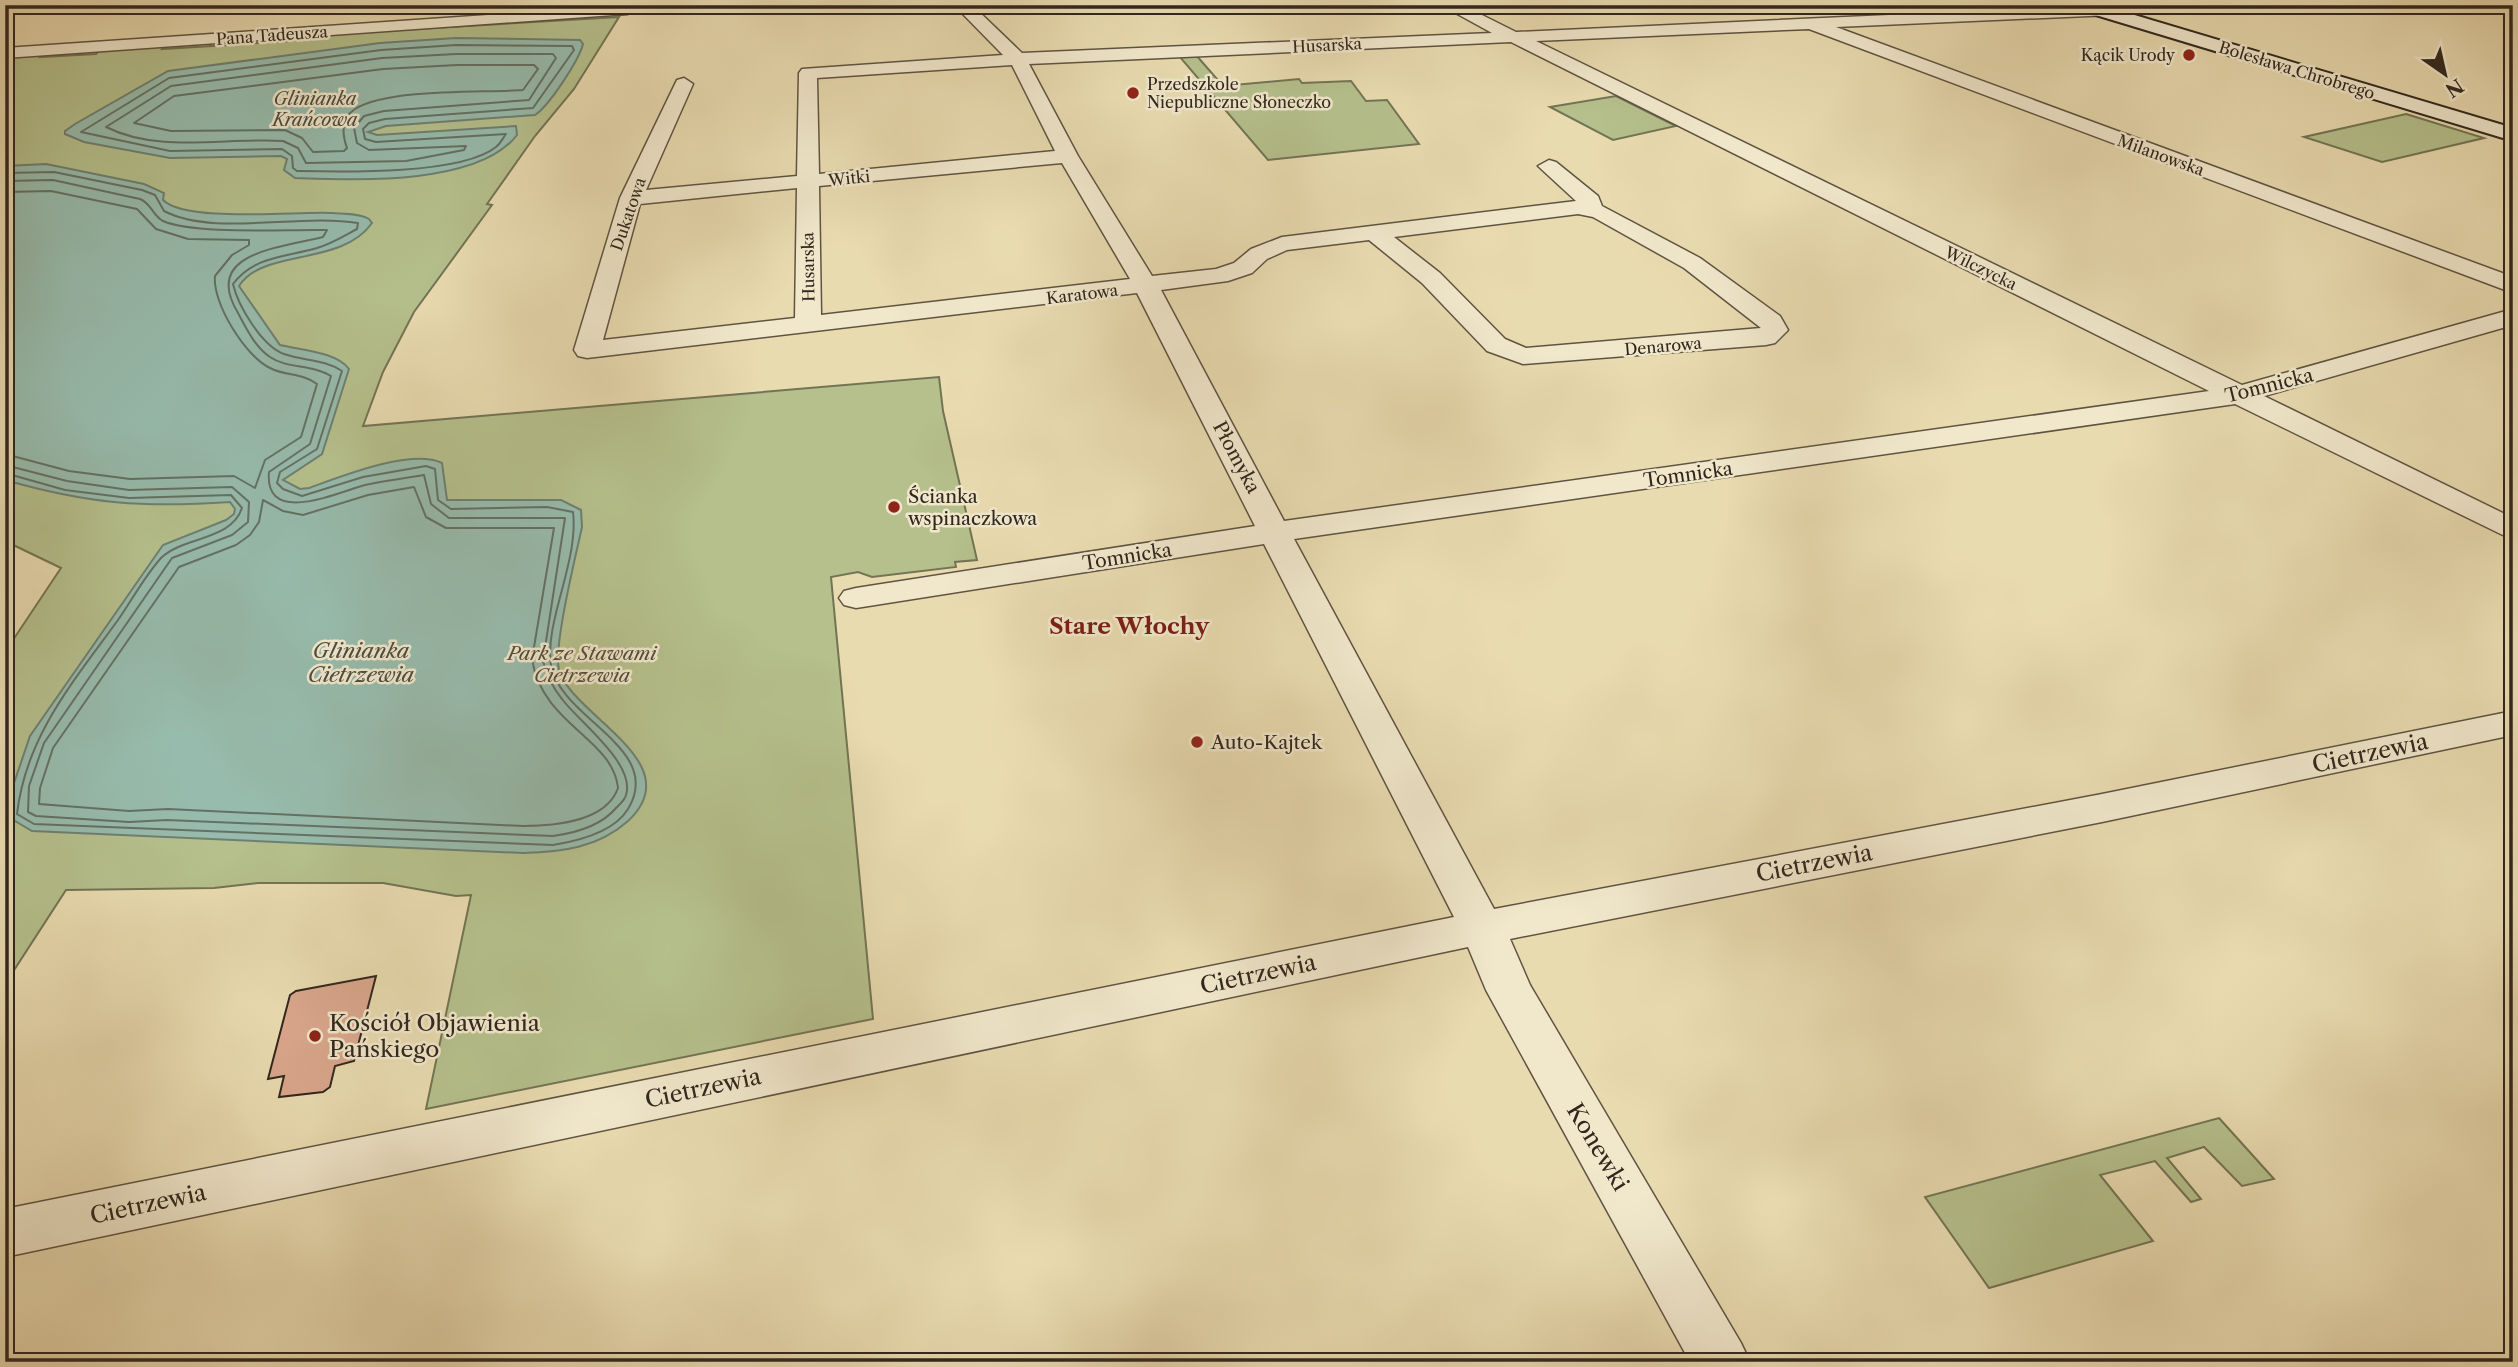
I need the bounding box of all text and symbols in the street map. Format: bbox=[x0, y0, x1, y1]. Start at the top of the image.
street label: Pana Tadeusza bbox=[215, 21, 329, 49]
street label: Husarska bbox=[1292, 33, 1363, 57]
street label: Bolesława Chrobrego bbox=[2217, 37, 2377, 103]
north arrow bbox=[2410, 38, 2480, 108]
place label: Kącik Urody bbox=[2081, 45, 2176, 65]
marker: Kącik Urody bbox=[2181, 47, 2197, 63]
place label: Przedszkole Niepubliczne Słoneczko bbox=[1147, 74, 1331, 112]
text: N bbox=[2441, 74, 2468, 102]
marker: Przedszkole Niepubliczne Słoneczko bbox=[1125, 85, 1141, 101]
water label: Glinianka Krańcowa bbox=[271, 88, 358, 131]
street label: Milanowska bbox=[2115, 130, 2208, 180]
street label: Witki bbox=[826, 166, 871, 190]
street label: Dukatowa bbox=[606, 174, 650, 253]
street label: Husarska bbox=[797, 231, 819, 302]
street label: Wilczycka bbox=[1941, 241, 2021, 294]
street label: Karatowa bbox=[1045, 280, 1120, 308]
street label: Denarowa bbox=[1624, 333, 1703, 359]
street label: Tomnicka bbox=[2223, 363, 2316, 408]
street label: Płomyka bbox=[1208, 417, 1265, 497]
street label: Tomnicka bbox=[1642, 457, 1734, 492]
place label: Ścianka wspinaczkowa bbox=[907, 485, 1037, 530]
marker: Ścianka wspinaczkowa bbox=[886, 499, 902, 515]
street label: Tomnicka bbox=[1081, 538, 1173, 575]
district label: Stare Włochy bbox=[1049, 612, 1210, 640]
water label: Glinianka Cietrzewia bbox=[308, 638, 415, 687]
park label: Park ze Stawami Cietrzewia bbox=[506, 642, 657, 687]
street label: Cietrzewia bbox=[2309, 727, 2431, 779]
place label: Auto-Kajtek bbox=[1210, 731, 1323, 754]
marker: Auto-Kajtek bbox=[1189, 734, 1205, 750]
street label: Cietrzewia bbox=[1753, 838, 1875, 888]
street label: Cietrzewia bbox=[1197, 948, 1319, 1000]
place label: Kościół Objawienia Pańskiego bbox=[329, 1009, 541, 1063]
marker: Kościół Objawienia Pańskiego bbox=[307, 1028, 323, 1044]
street label: Cietrzewia bbox=[642, 1062, 764, 1114]
street label: Konewki bbox=[1561, 1098, 1635, 1196]
street label: Cietrzewia bbox=[87, 1178, 209, 1230]

